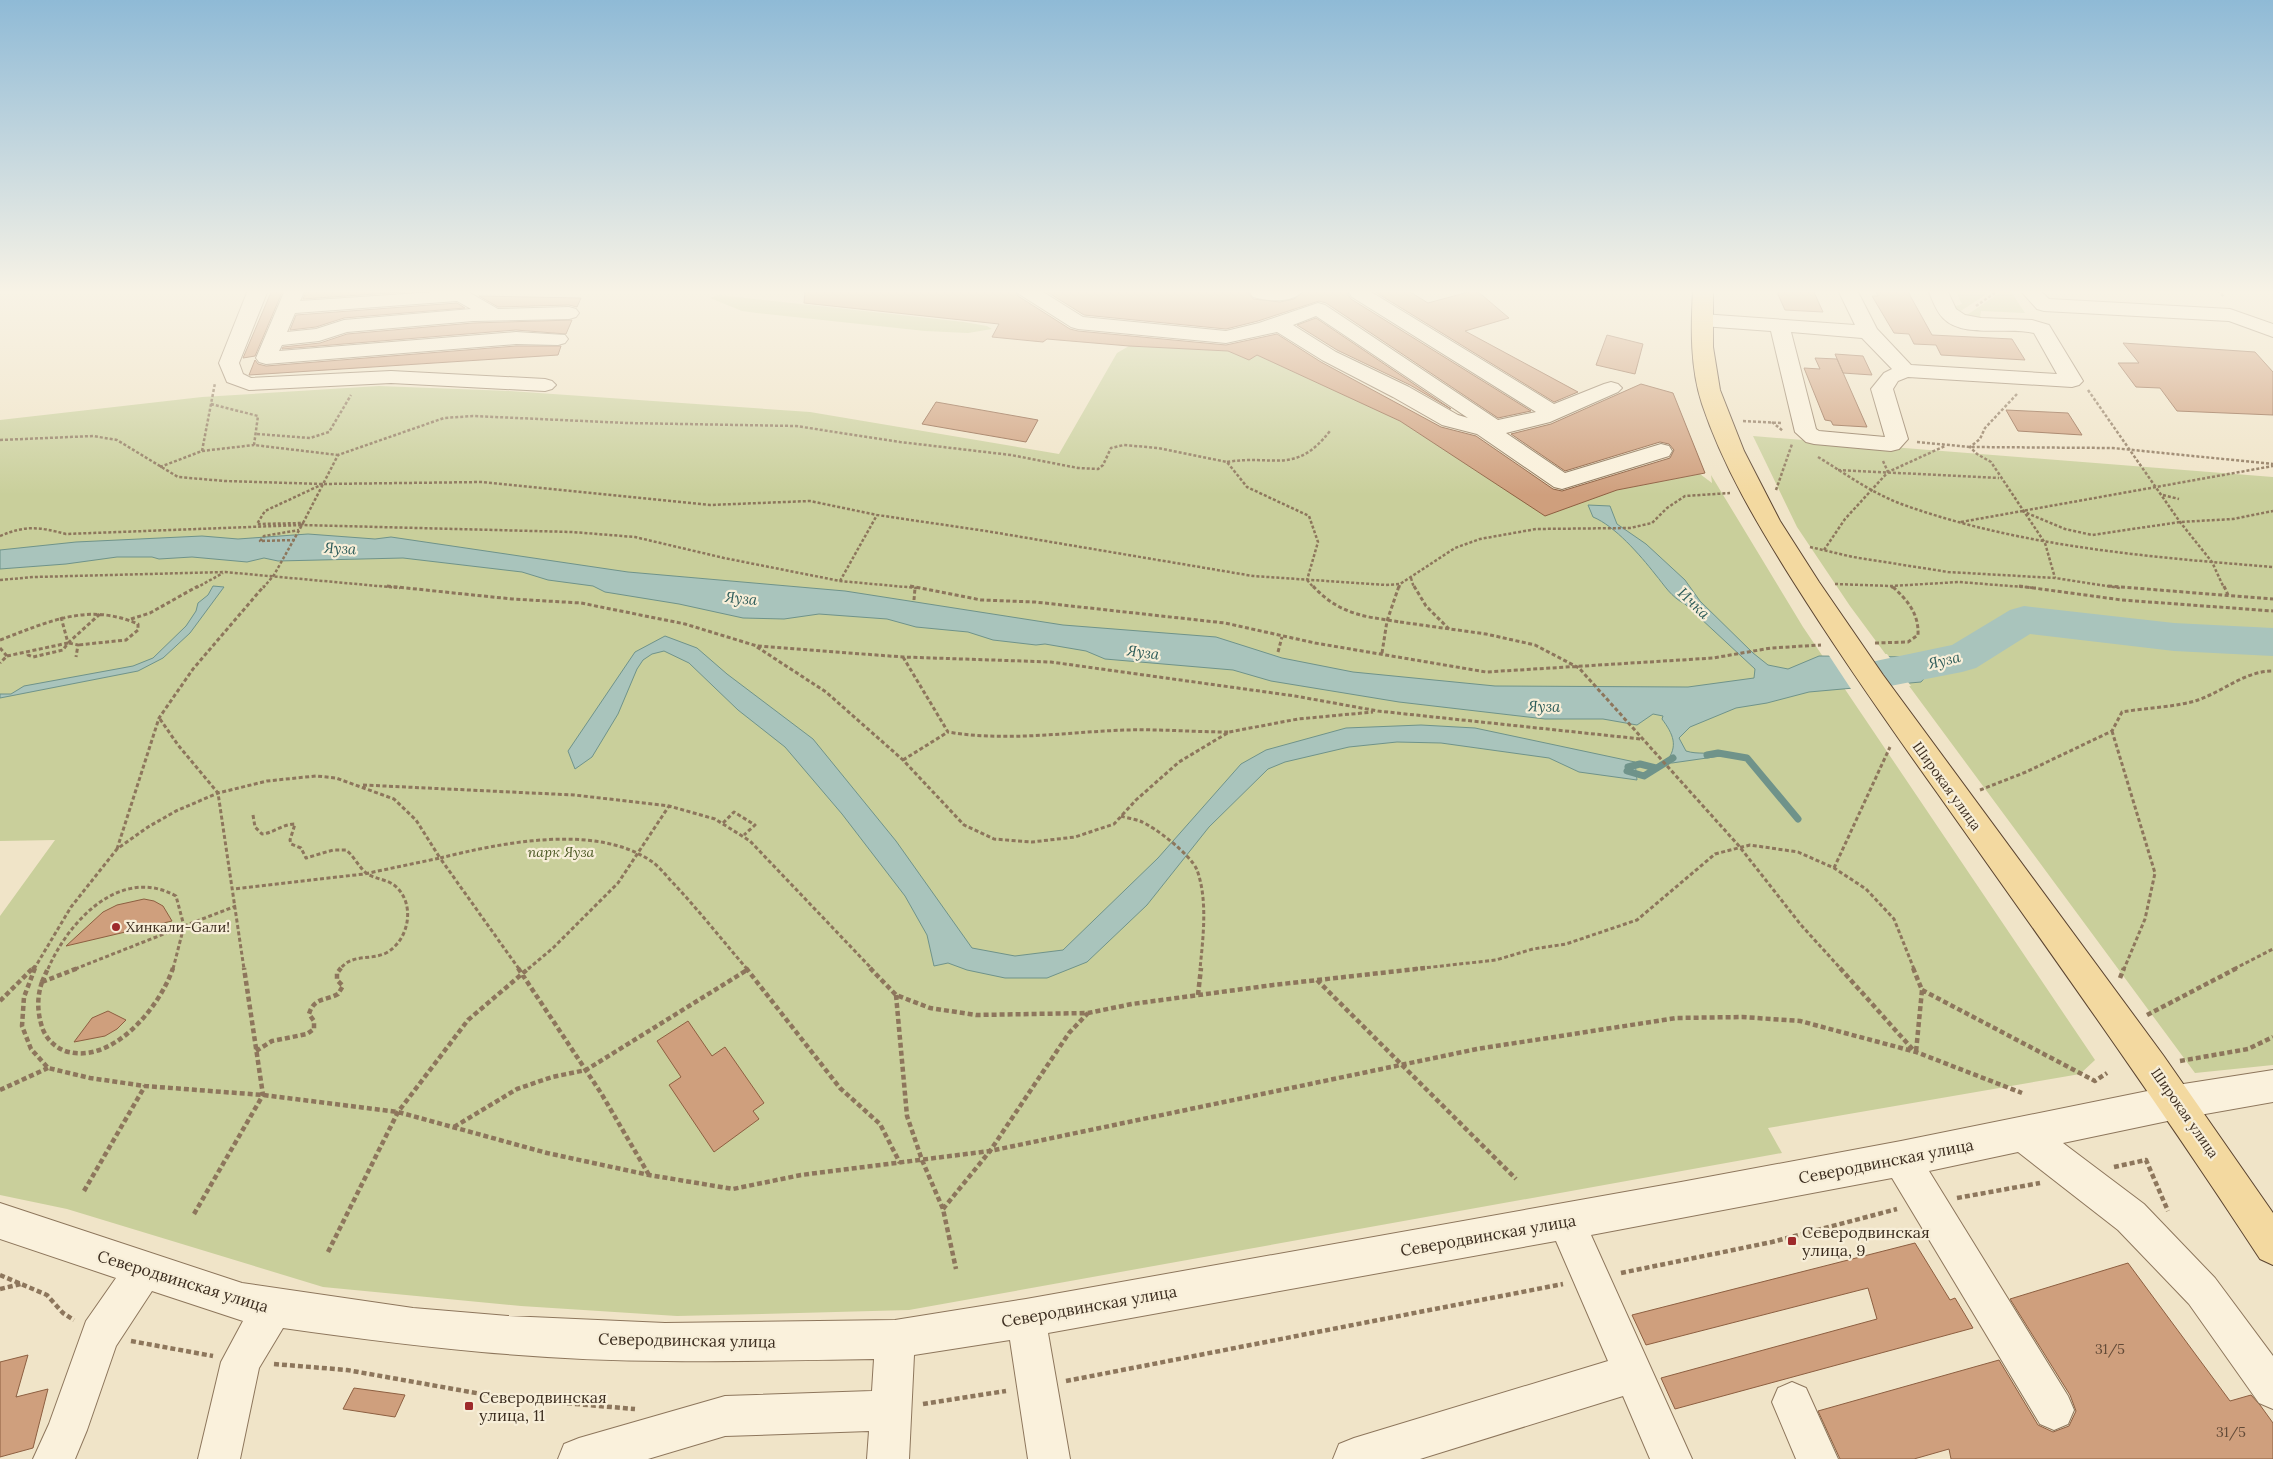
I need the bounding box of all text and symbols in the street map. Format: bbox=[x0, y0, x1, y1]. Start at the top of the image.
water label: Яуза bbox=[323, 538, 358, 558]
water label: Ичка bbox=[1674, 583, 1715, 623]
water label: Яуза bbox=[724, 587, 759, 609]
water label: Яуза bbox=[1125, 640, 1161, 664]
water label: Яуза bbox=[1926, 647, 1963, 673]
water label: Яуза bbox=[1527, 696, 1561, 716]
street label: Широкая улица bbox=[1909, 738, 1985, 834]
park label: парк Яуза bbox=[528, 843, 595, 861]
place label: Хинкали-Gали! bbox=[126, 918, 230, 936]
marker: Хинкали-Gали! bbox=[110, 921, 122, 933]
street label: Широкая улица bbox=[2147, 1065, 2223, 1161]
street label: Северодвинская улица bbox=[1797, 1134, 1975, 1188]
street label: Северодвинская улица bbox=[1399, 1210, 1577, 1260]
place label: Северодвинская улица, 9 bbox=[1802, 1222, 1930, 1260]
marker: Северодвинская улица, 9 bbox=[1786, 1235, 1798, 1247]
street label: Северодвинская улица bbox=[95, 1245, 271, 1317]
street label: Северодвинская улица bbox=[1000, 1281, 1178, 1331]
street label: Северодвинская улица bbox=[598, 1328, 776, 1352]
house number: 31/5 bbox=[2095, 1340, 2125, 1358]
place label: Северодвинская улица, 11 bbox=[479, 1387, 607, 1425]
marker: Северодвинская улица, 11 bbox=[463, 1400, 475, 1412]
house number: 31/5 bbox=[2216, 1423, 2246, 1441]

